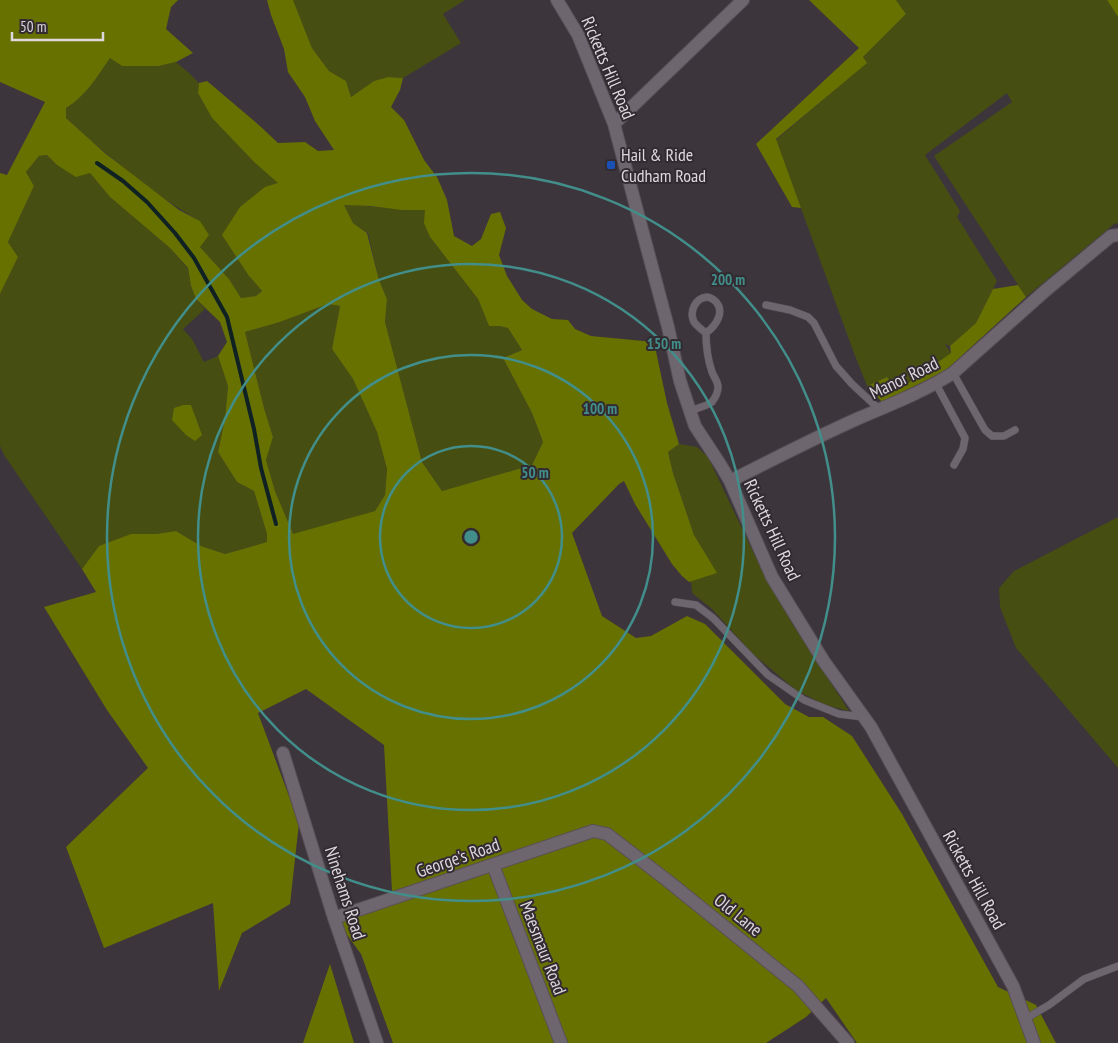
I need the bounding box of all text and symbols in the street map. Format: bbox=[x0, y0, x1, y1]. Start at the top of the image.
scale bar bbox=[12, 10, 104, 42]
street label: Ricketts Hill Road bbox=[576, 13, 640, 123]
text: 50 m bbox=[20, 17, 46, 36]
place label: Hail & Ride Cudham Road bbox=[621, 143, 706, 187]
marker: Hail & Ride Cudham Road bbox=[605, 159, 617, 171]
text: 200 m bbox=[711, 270, 745, 289]
text: 150 m bbox=[647, 334, 681, 353]
street label: Manor Road bbox=[866, 351, 942, 404]
text: 100 m bbox=[583, 399, 617, 418]
text: 50 m bbox=[521, 463, 549, 482]
street label: Ricketts Hill Road bbox=[739, 475, 806, 584]
centre of rings bbox=[462, 528, 480, 546]
street label: Ricketts Hill Road bbox=[938, 826, 1011, 933]
street label: George's Road bbox=[413, 833, 503, 883]
street label: Ninehams Road bbox=[320, 843, 371, 942]
street label: Old Lane bbox=[710, 888, 767, 941]
street label: Maesmaur Road bbox=[515, 898, 572, 998]

